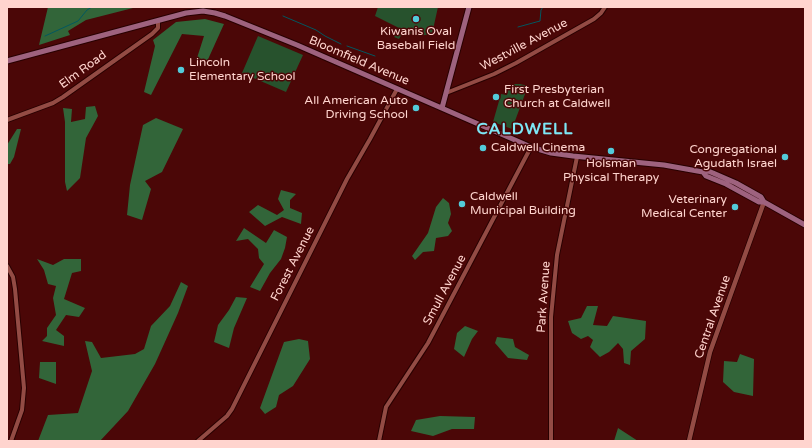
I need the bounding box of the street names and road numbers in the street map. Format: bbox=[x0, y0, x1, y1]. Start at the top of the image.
street label: Westville Avenue bbox=[478, 16, 570, 74]
street label: Bloomfield Avenue bbox=[307, 33, 411, 89]
street label: Elm Road bbox=[57, 48, 109, 92]
street label: Forest Avenue bbox=[268, 224, 318, 304]
street label: Smull Avenue bbox=[420, 252, 470, 328]
street label: Park Avenue bbox=[534, 261, 554, 333]
street label: Central Avenue bbox=[692, 273, 734, 361]

